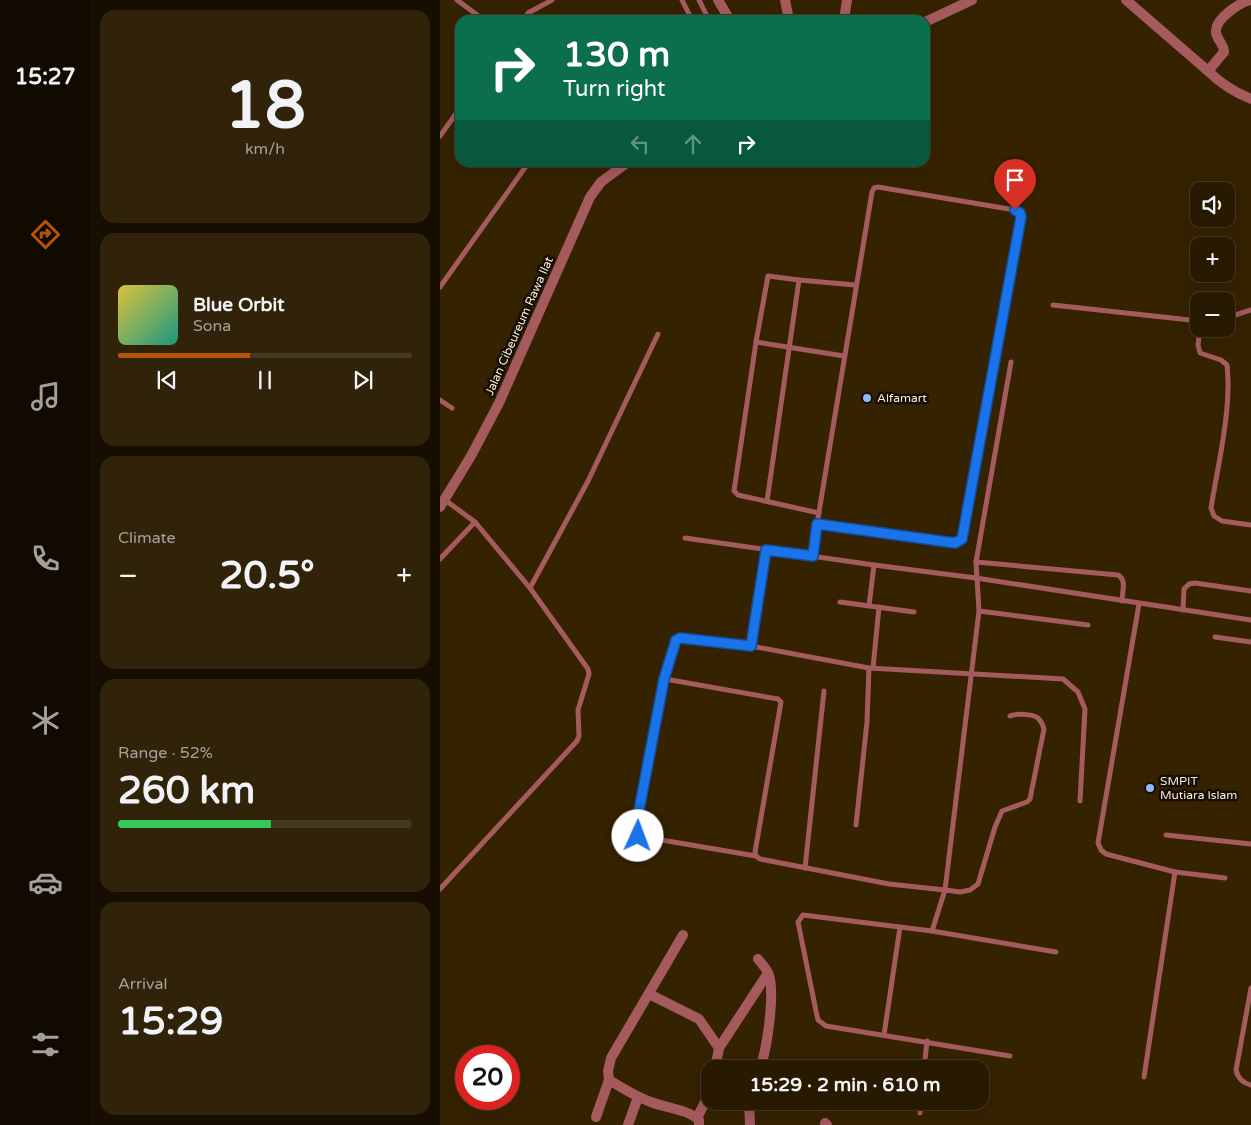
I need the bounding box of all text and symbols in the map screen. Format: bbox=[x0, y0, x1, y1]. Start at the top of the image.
text: 130 m bbox=[563, 34, 670, 76]
icon: right bbox=[480, 35, 545, 100]
text: 15:27 bbox=[15, 64, 75, 90]
text: 18 bbox=[224, 67, 306, 146]
text: Turn right bbox=[563, 76, 665, 102]
icon: left bbox=[626, 130, 654, 158]
icon: ahead bbox=[679, 130, 707, 158]
icon: right bbox=[732, 130, 760, 158]
text: km/h bbox=[245, 139, 285, 159]
pin bbox=[994, 159, 1036, 210]
icon: arrive bbox=[1001, 166, 1029, 194]
map controls bbox=[1190, 182, 1235, 337]
button: sound bbox=[1190, 182, 1235, 227]
icon: directions bbox=[28, 217, 63, 252]
button: + bbox=[1190, 237, 1235, 282]
street label: Jalan Cibeureum Rawa Ilat bbox=[482, 254, 556, 397]
button: − bbox=[1190, 292, 1235, 337]
text: Blue Orbit bbox=[193, 294, 285, 316]
text: Sona bbox=[193, 316, 231, 336]
icon: previous bbox=[153, 366, 181, 394]
icon: pause bbox=[251, 366, 279, 394]
icon: next bbox=[349, 366, 377, 394]
icon: music bbox=[28, 379, 63, 414]
place label: Alfamart bbox=[877, 391, 927, 405]
marker: Alfamart bbox=[861, 392, 873, 404]
text: Climate bbox=[118, 528, 176, 548]
icon: phone bbox=[28, 541, 63, 576]
text: 20.5° bbox=[220, 553, 315, 599]
text: − bbox=[118, 559, 138, 593]
text: + bbox=[396, 559, 412, 593]
icon: climate bbox=[28, 703, 63, 738]
text: Range · 52% bbox=[118, 743, 213, 763]
text: 260 km bbox=[118, 768, 255, 814]
place label: SMPIT Mutiara Islam bbox=[1160, 774, 1237, 802]
marker: SMPIT Mutiara Islam bbox=[1144, 782, 1156, 794]
position arrow bbox=[611, 809, 663, 861]
icon: car bbox=[28, 865, 63, 900]
text: Arrival bbox=[118, 974, 167, 994]
text: 15:29 bbox=[118, 999, 223, 1045]
icon: filters bbox=[28, 1027, 63, 1062]
speed limit sign: 20 bbox=[455, 1045, 520, 1110]
text: 15:29 · 2 min · 610 m bbox=[749, 1074, 941, 1096]

